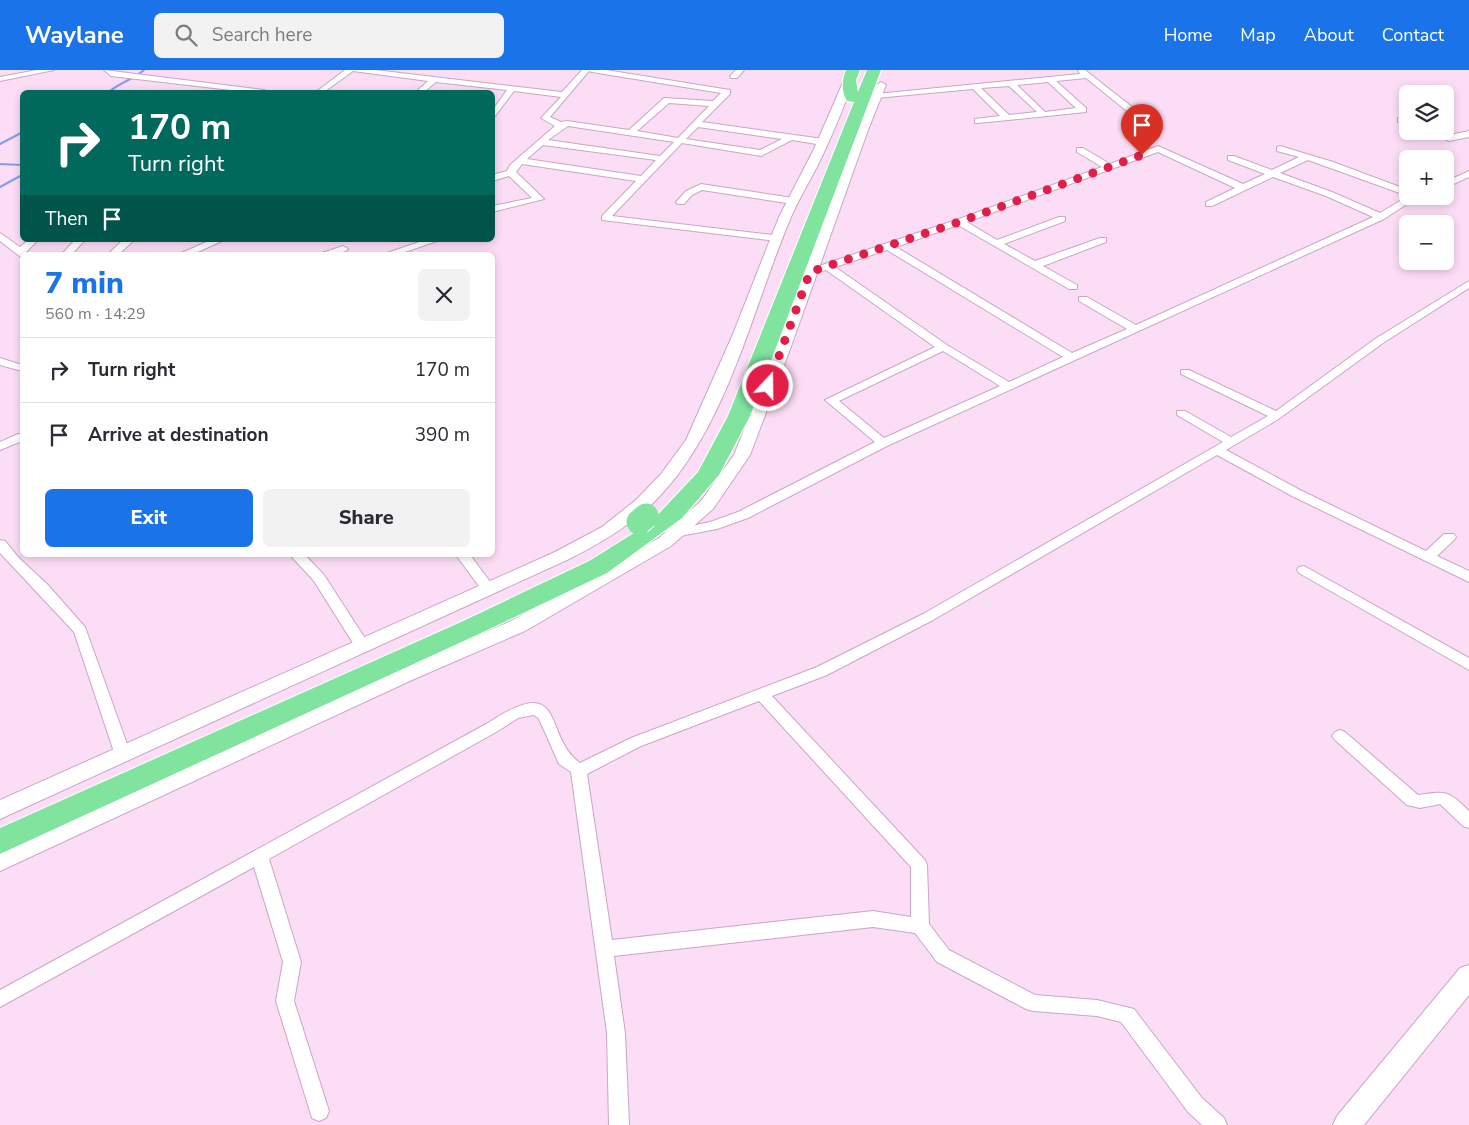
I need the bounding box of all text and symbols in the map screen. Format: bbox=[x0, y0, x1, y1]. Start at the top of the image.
search box bbox=[154, 13, 504, 58]
text: Waylane bbox=[25, 19, 124, 51]
icon: search bbox=[172, 21, 200, 49]
text: Search here bbox=[212, 22, 312, 48]
text: Home bbox=[1164, 23, 1212, 47]
text: Map bbox=[1240, 23, 1276, 47]
text: About bbox=[1304, 23, 1354, 47]
text: Contact bbox=[1382, 23, 1444, 47]
map controls bbox=[1399, 85, 1454, 270]
button: layers bbox=[1399, 85, 1454, 140]
text: 170 m bbox=[128, 104, 231, 151]
pin bbox=[1121, 104, 1163, 155]
icon: right bbox=[45, 110, 110, 175]
icon: arrive bbox=[1128, 111, 1156, 139]
text: Turn right bbox=[128, 149, 224, 179]
button: + bbox=[1399, 150, 1454, 205]
icon: arrive bbox=[98, 205, 126, 233]
text: Then bbox=[45, 206, 88, 232]
button: − bbox=[1399, 215, 1454, 270]
text: 7 min bbox=[45, 263, 124, 304]
button: close bbox=[418, 269, 470, 321]
text: 560 m · 14:29 bbox=[45, 303, 146, 325]
icon: right bbox=[45, 356, 73, 384]
text: Turn right bbox=[88, 357, 175, 383]
text: 170 m bbox=[415, 357, 470, 383]
position arrow bbox=[741, 359, 793, 411]
icon: arrive bbox=[45, 421, 73, 449]
text: Arrive at destination bbox=[88, 422, 269, 448]
text: 390 m bbox=[415, 422, 470, 448]
button: Exit bbox=[45, 489, 253, 547]
button: Share bbox=[263, 489, 470, 547]

